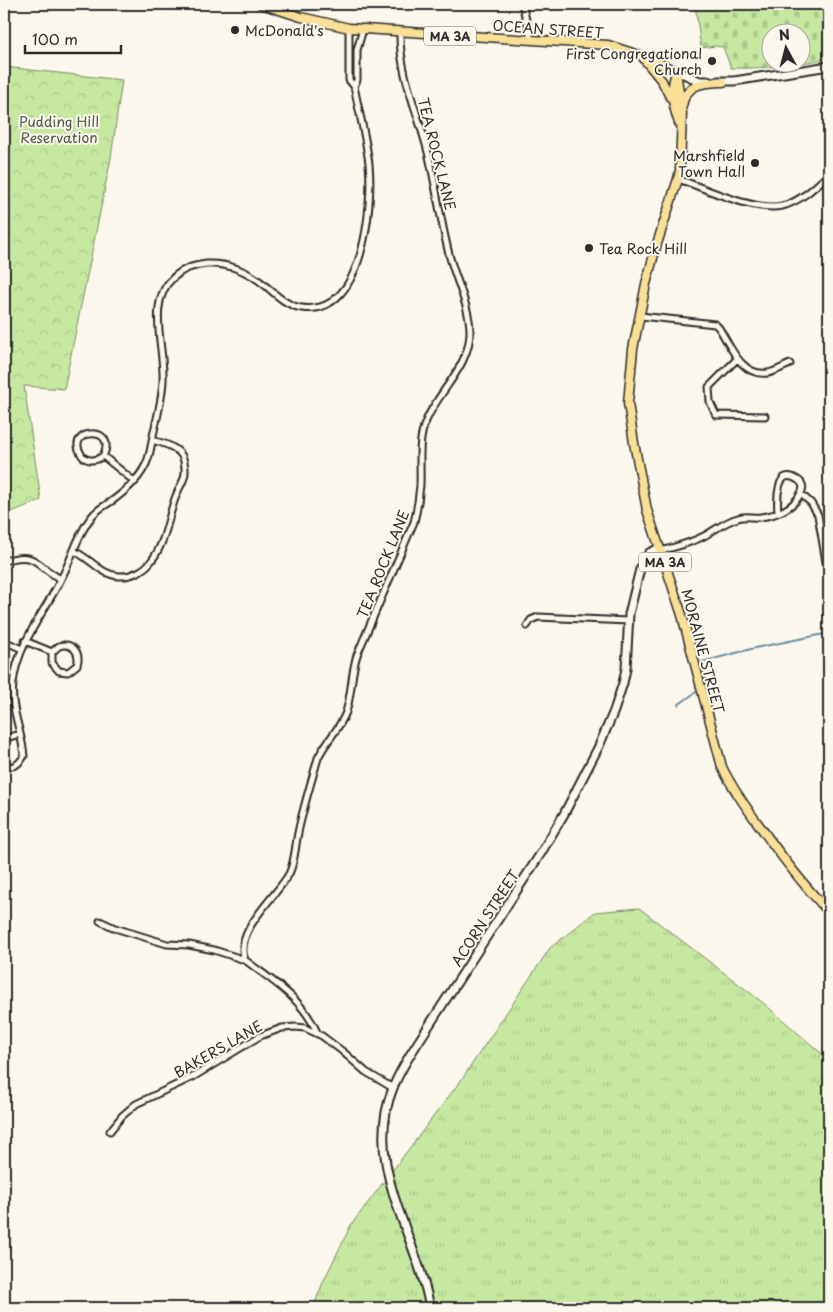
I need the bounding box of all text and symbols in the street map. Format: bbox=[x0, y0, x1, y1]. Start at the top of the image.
street label: OCEAN STREET bbox=[492, 15, 605, 43]
place label: McDonald's bbox=[245, 20, 324, 41]
scale bar bbox=[25, 22, 121, 54]
north arrow bbox=[760, 22, 810, 72]
marker: McDonald's bbox=[229, 24, 241, 36]
text: N bbox=[778, 24, 791, 46]
text: 100 m bbox=[32, 27, 78, 50]
road number: MA 3A bbox=[424, 27, 476, 46]
place label: First Congregational Church bbox=[566, 43, 702, 80]
marker: First Congregational Church bbox=[706, 55, 718, 67]
street label: TEA ROCK LANE bbox=[413, 95, 461, 213]
park label: Pudding Hill Reservation bbox=[19, 111, 99, 148]
place label: Marshfield Town Hall bbox=[673, 145, 745, 182]
marker: Marshfield Town Hall bbox=[749, 157, 761, 169]
place label: Tea Rock Hill bbox=[599, 238, 687, 259]
marker: Tea Rock Hill bbox=[583, 242, 595, 254]
street label: TEA ROCK LANE bbox=[352, 507, 414, 621]
road number: MA 3A bbox=[639, 552, 691, 572]
street label: MORAINE STREET bbox=[676, 587, 730, 716]
street label: ACORN STREET bbox=[446, 865, 524, 970]
street label: BAKERS LANE bbox=[170, 1015, 266, 1083]

